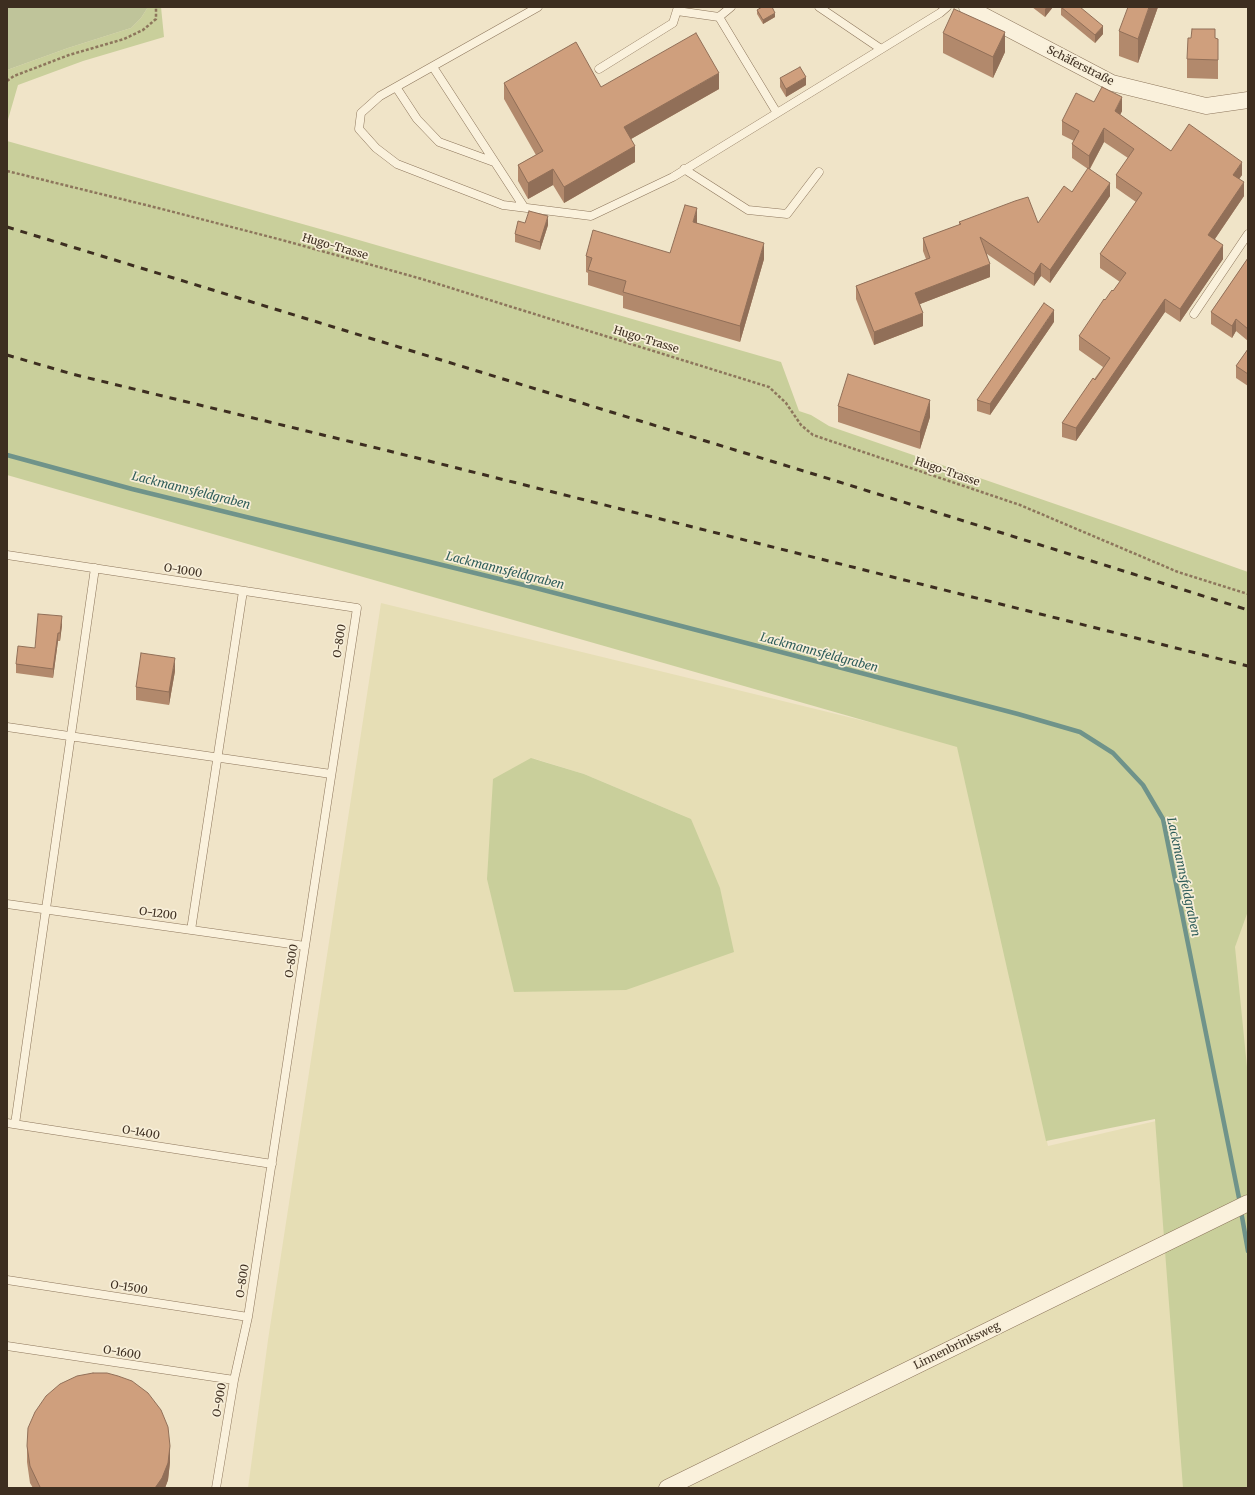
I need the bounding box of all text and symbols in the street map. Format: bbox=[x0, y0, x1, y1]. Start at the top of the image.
street label: Schäferstraße bbox=[1044, 43, 1116, 89]
street label: Hugo-Trasse bbox=[301, 231, 369, 263]
street label: Hugo-Trasse bbox=[612, 324, 680, 356]
street label: Hugo-Trasse bbox=[913, 455, 981, 489]
water label: Lackmannsfeldgraben bbox=[130, 469, 252, 513]
water label: Lackmannsfeldgraben bbox=[444, 549, 566, 593]
street label: O-1000 bbox=[163, 561, 203, 581]
street label: O-800 bbox=[331, 623, 349, 659]
water label: Lackmannsfeldgraben bbox=[758, 630, 880, 676]
water label: Lackmannsfeldgraben bbox=[1163, 816, 1203, 938]
street label: O-1200 bbox=[138, 905, 178, 923]
street label: O-800 bbox=[283, 943, 301, 979]
street label: O-1400 bbox=[121, 1124, 161, 1142]
street label: O-800 bbox=[234, 1263, 252, 1299]
street label: O-1500 bbox=[109, 1279, 149, 1297]
street label: Linnenbrinksweg bbox=[912, 1319, 1002, 1373]
street label: O-1600 bbox=[102, 1344, 142, 1362]
street label: O-900 bbox=[211, 1382, 229, 1418]

